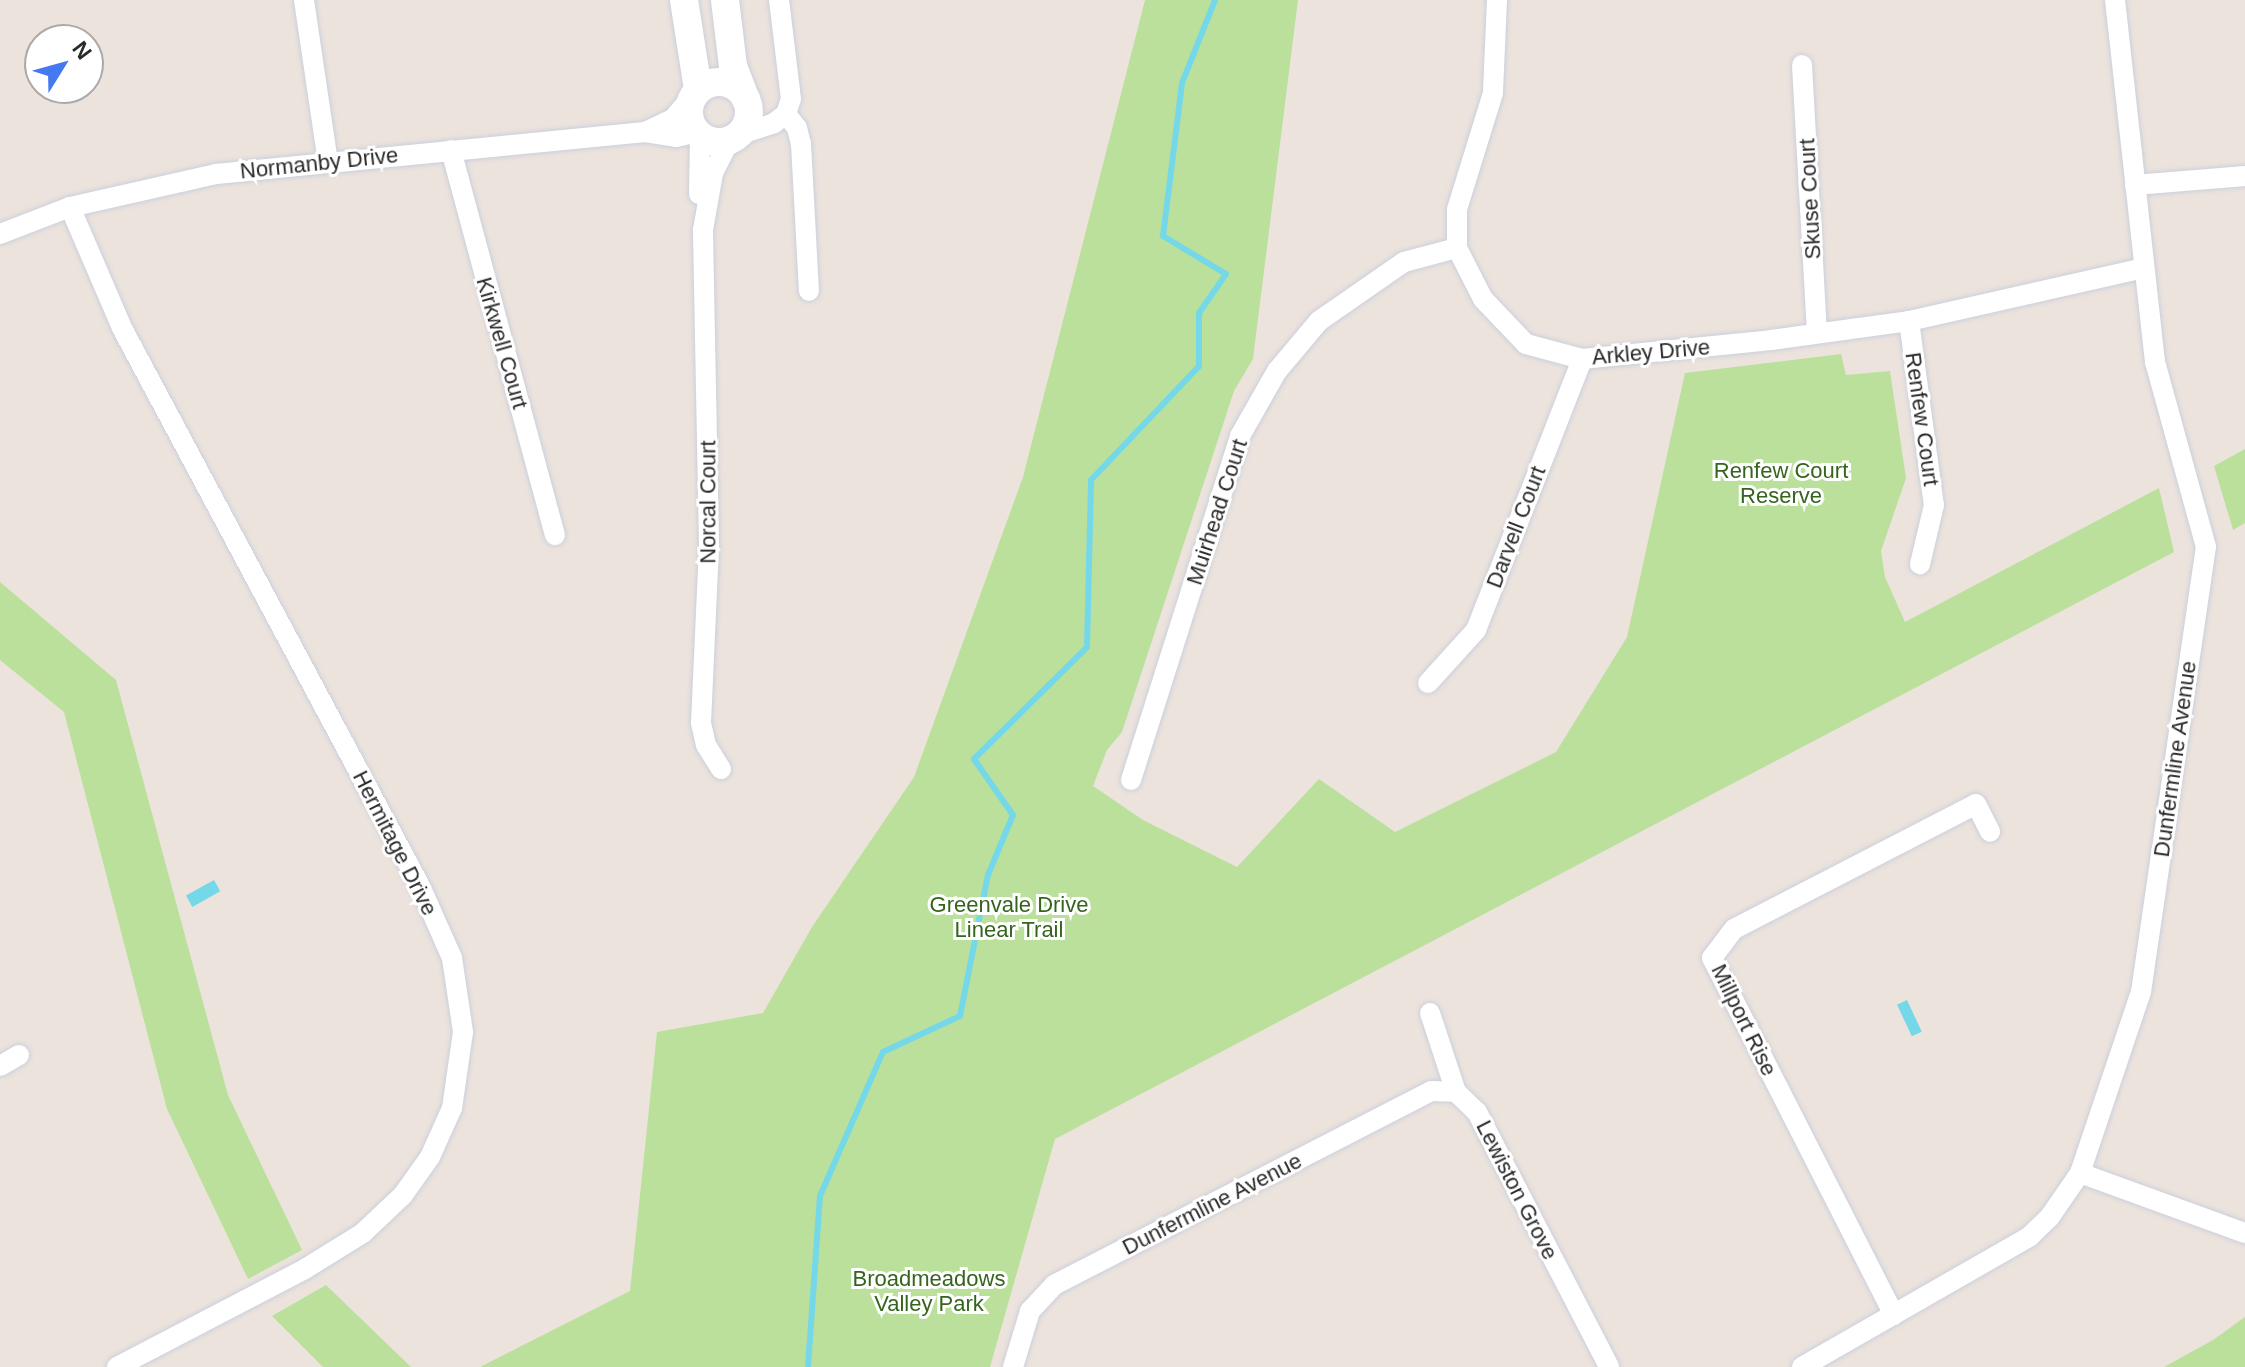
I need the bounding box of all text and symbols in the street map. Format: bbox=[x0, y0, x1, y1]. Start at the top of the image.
north arrow bbox=[24, 24, 104, 104]
text: N bbox=[67, 37, 97, 64]
street label: Skuse Court bbox=[1794, 138, 1826, 260]
street label: Normanby Drive bbox=[239, 142, 399, 184]
street label: Kirkwell Court bbox=[471, 274, 533, 412]
street label: Arkley Drive bbox=[1591, 334, 1711, 370]
street label: Renfew Court bbox=[1900, 351, 1944, 487]
street label: Muirhead Court bbox=[1181, 436, 1253, 588]
street label: Norcal Court bbox=[695, 440, 721, 564]
park label: Renfew Court Reserve bbox=[1714, 457, 1848, 508]
street label: Darvell Court bbox=[1481, 462, 1551, 592]
street label: Dunfermline Avenue bbox=[2148, 659, 2202, 859]
street label: Hermitage Drive bbox=[347, 766, 443, 920]
park label: Greenvale Drive Linear Trail bbox=[930, 891, 1088, 942]
street label: Millport Rise bbox=[1706, 960, 1782, 1080]
street label: Lewiston Grove bbox=[1471, 1116, 1563, 1264]
street label: Dunfermline Avenue bbox=[1117, 1147, 1307, 1261]
park label: Broadmeadows Valley Park bbox=[853, 1265, 1005, 1316]

